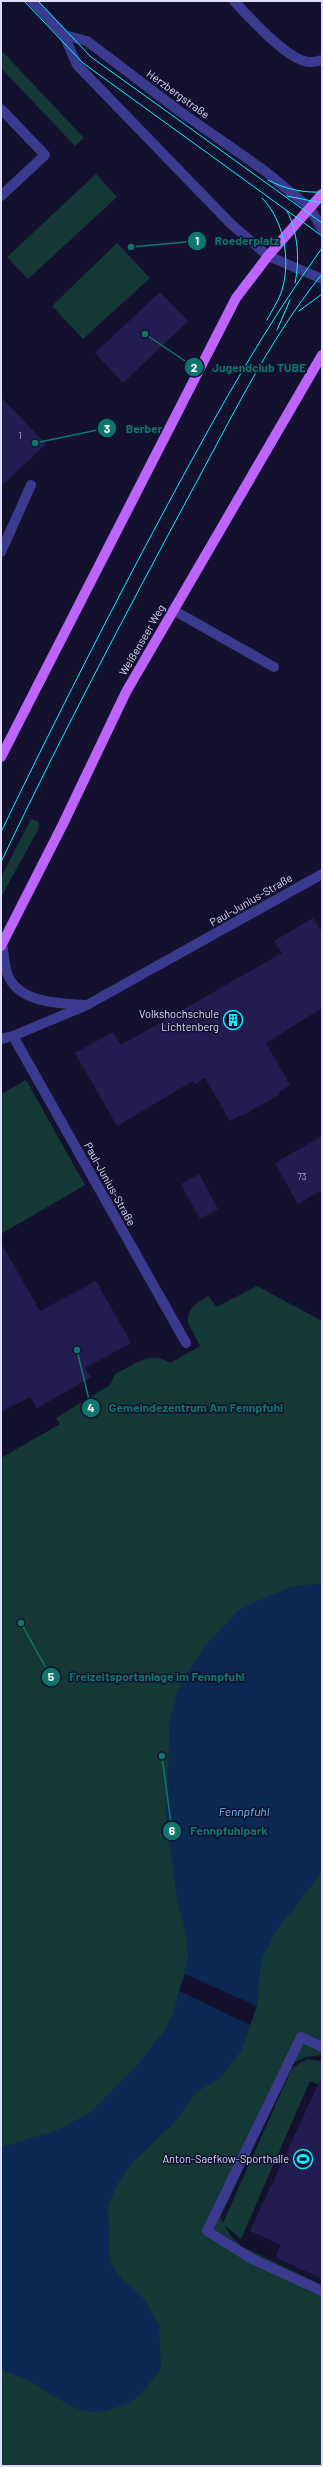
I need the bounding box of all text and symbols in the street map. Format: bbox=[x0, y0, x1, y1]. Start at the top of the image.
street label: Herzbergstraße bbox=[144, 66, 212, 121]
callout: Roederplatz bbox=[187, 229, 287, 253]
text: 1 bbox=[195, 233, 199, 247]
text: Roederplatz bbox=[215, 233, 280, 247]
callout: Jugendclub TUBE bbox=[184, 355, 314, 379]
text: 2 bbox=[191, 360, 198, 374]
text: Jugendclub TUBE bbox=[212, 360, 306, 374]
callout: Berber bbox=[97, 416, 170, 440]
text: 3 bbox=[104, 421, 110, 435]
text: Berber bbox=[126, 421, 163, 435]
house number: 1 bbox=[18, 430, 22, 441]
street label: Weißenseer Weg bbox=[116, 602, 167, 678]
street label: Paul-Junius-Straße bbox=[207, 871, 295, 929]
place label: Volkshochschule Lichtenberg bbox=[139, 1007, 219, 1033]
building icon: Volkshochschule Lichtenberg bbox=[222, 1009, 244, 1031]
street label: Paul-Junius-Straße bbox=[82, 1140, 139, 1228]
house number: 73 bbox=[298, 1171, 307, 1182]
callout: Gemeindezentrum Am Fennpfuhl bbox=[81, 1396, 291, 1420]
text: 4 bbox=[87, 1400, 95, 1414]
text: Gemeindezentrum Am Fennpfuhl bbox=[109, 1400, 283, 1414]
callout: Freizeitsportanlage im Fennpfuhl bbox=[41, 1665, 252, 1689]
text: 5 bbox=[48, 1669, 55, 1683]
text: Freizeitsportanlage im Fennpfuhl bbox=[69, 1669, 245, 1683]
water label: Fennpfuhl bbox=[219, 1804, 270, 1818]
callout: Fennpfuhlpark bbox=[162, 1819, 275, 1843]
text: 6 bbox=[169, 1823, 176, 1837]
text: Fennpfuhlpark bbox=[190, 1823, 268, 1837]
sports icon: Anton-Saefkow-Sporthalle bbox=[292, 2148, 314, 2170]
place label: Anton-Saefkow-Sporthalle bbox=[162, 2152, 289, 2165]

